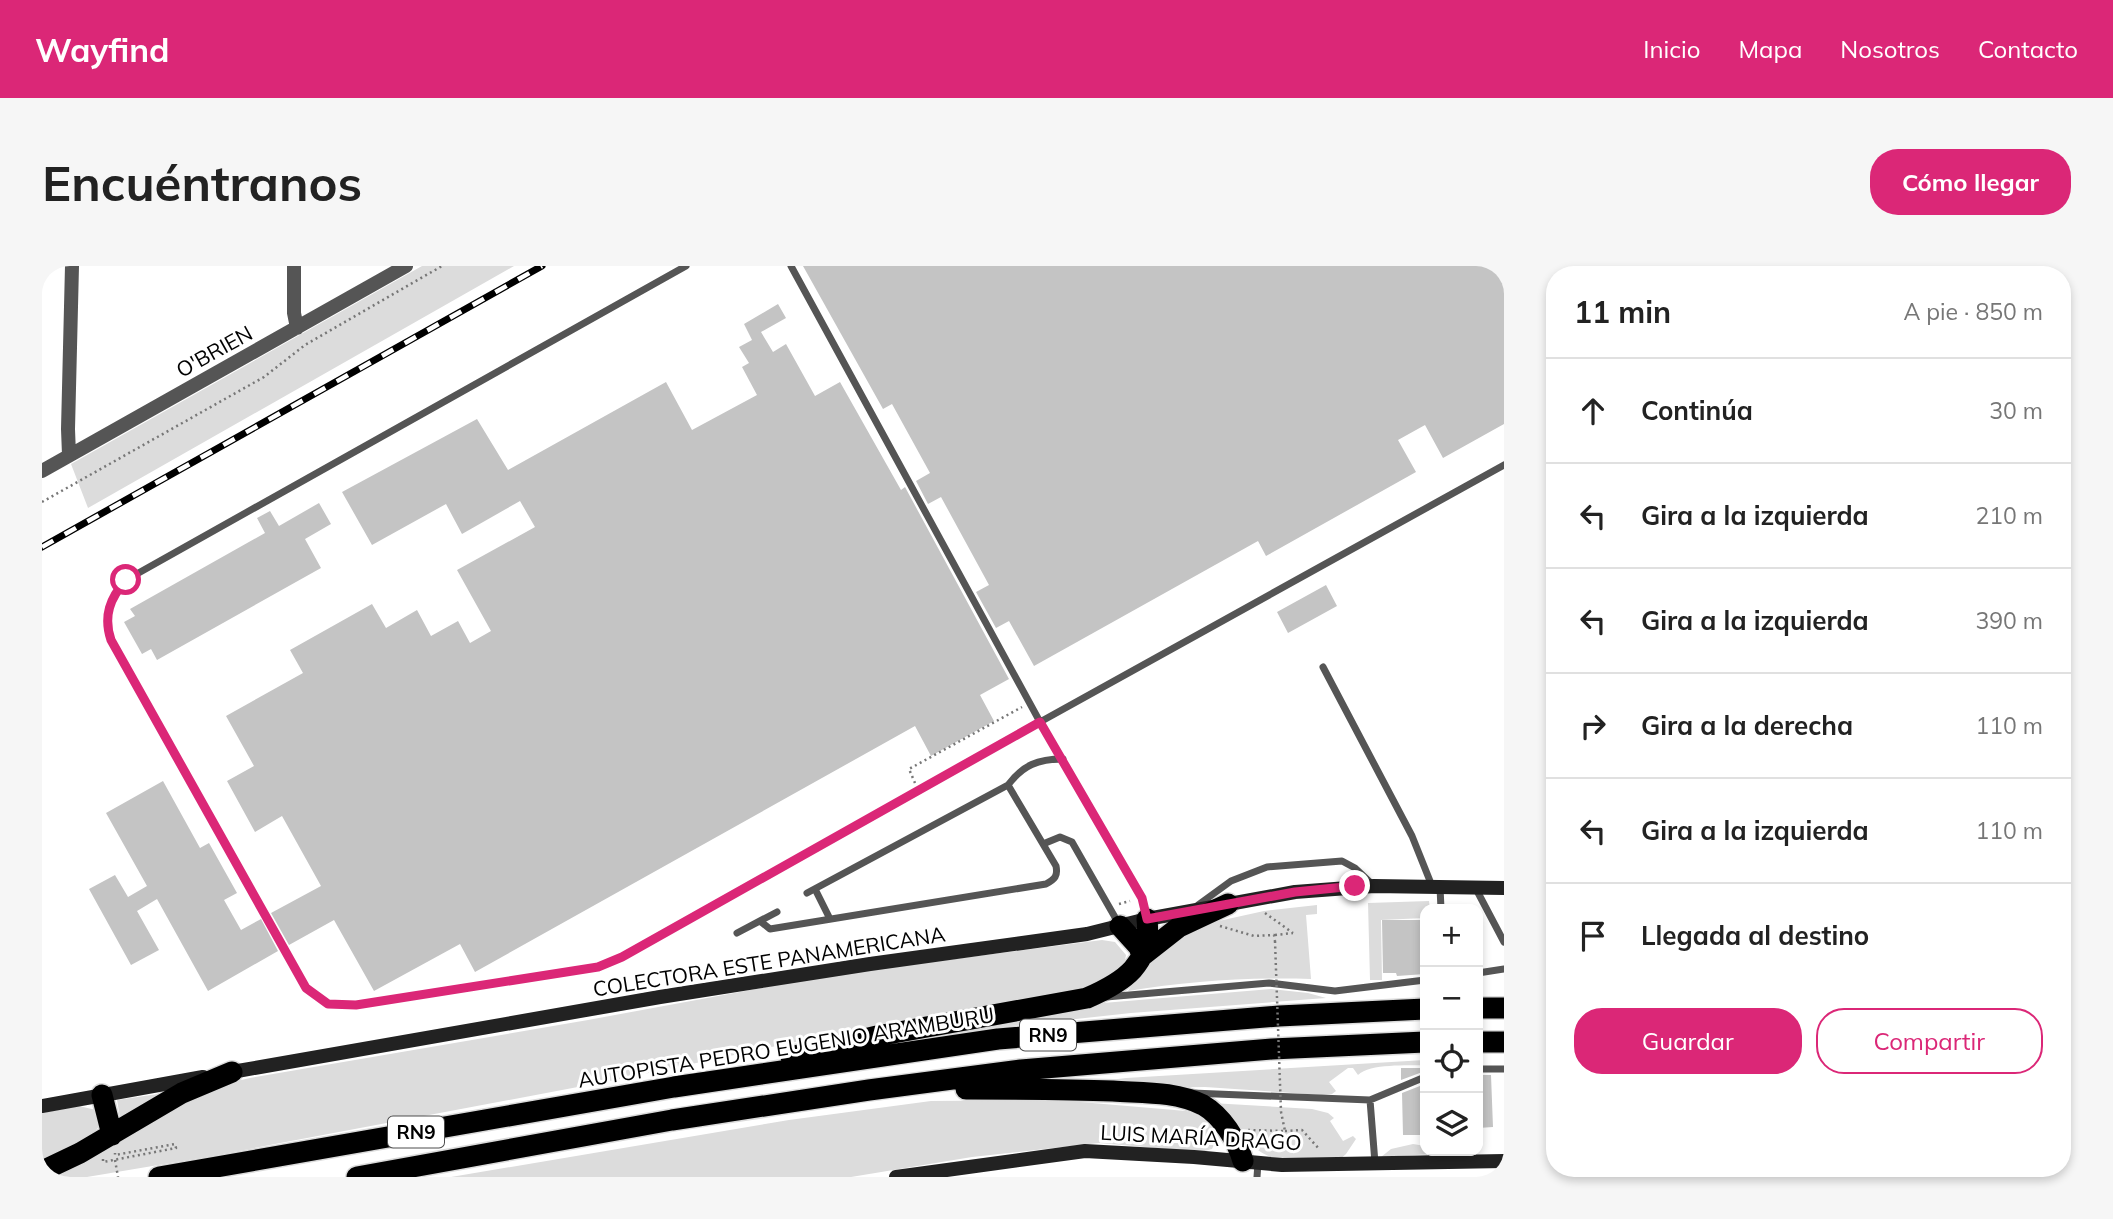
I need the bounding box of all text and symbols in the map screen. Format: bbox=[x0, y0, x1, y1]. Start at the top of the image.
text: Wayfind bbox=[35, 29, 170, 70]
text: Inicio bbox=[1643, 34, 1700, 64]
text: Mapa bbox=[1738, 34, 1802, 64]
text: Nosotros bbox=[1840, 34, 1940, 64]
text: Contacto bbox=[1978, 34, 2078, 64]
button: Cómo llegar bbox=[1870, 149, 2071, 215]
text: Encuéntranos bbox=[42, 152, 362, 213]
text: 11 min bbox=[1574, 293, 1671, 331]
text: A pie · 850 m bbox=[1903, 297, 2043, 326]
street label: O'BRIEN bbox=[171, 319, 257, 383]
icon: ahead bbox=[1574, 392, 1612, 430]
text: Continúa bbox=[1641, 394, 1753, 427]
text: 30 m bbox=[1989, 396, 2043, 425]
icon: left bbox=[1574, 497, 1612, 535]
text: Gira a la izquierda bbox=[1641, 499, 1869, 532]
text: 210 m bbox=[1975, 501, 2043, 530]
route start bbox=[110, 564, 141, 595]
icon: left bbox=[1574, 602, 1612, 640]
text: Gira a la izquierda bbox=[1641, 604, 1869, 637]
text: 390 m bbox=[1975, 606, 2043, 635]
icon: right bbox=[1574, 707, 1612, 745]
text: Gira a la derecha bbox=[1641, 709, 1853, 742]
text: 110 m bbox=[1975, 711, 2043, 740]
icon: left bbox=[1574, 812, 1612, 850]
text: Gira a la izquierda bbox=[1641, 814, 1869, 847]
text: 110 m bbox=[1975, 816, 2043, 845]
route end bbox=[1339, 870, 1370, 901]
map controls bbox=[1420, 904, 1483, 1156]
button: + bbox=[1420, 904, 1483, 967]
icon: arrive bbox=[1574, 917, 1612, 955]
text: Llegada al destino bbox=[1641, 919, 1869, 952]
street label: COLECTORA ESTE PANAMERICANA bbox=[591, 920, 948, 1002]
button: − bbox=[1420, 967, 1483, 1030]
street label: AUTOPISTA PEDRO EUGENIO ARAMBURU bbox=[576, 1001, 996, 1093]
button: Guardar bbox=[1574, 1008, 1802, 1074]
button: Compartir bbox=[1816, 1008, 2043, 1074]
road number: RN9 bbox=[1020, 1020, 1076, 1050]
button: locate bbox=[1420, 1030, 1483, 1093]
button: layers bbox=[1420, 1093, 1483, 1156]
road number: RN9 bbox=[388, 1116, 444, 1147]
street label: LUIS MARÍA DRAGO bbox=[1100, 1119, 1302, 1155]

